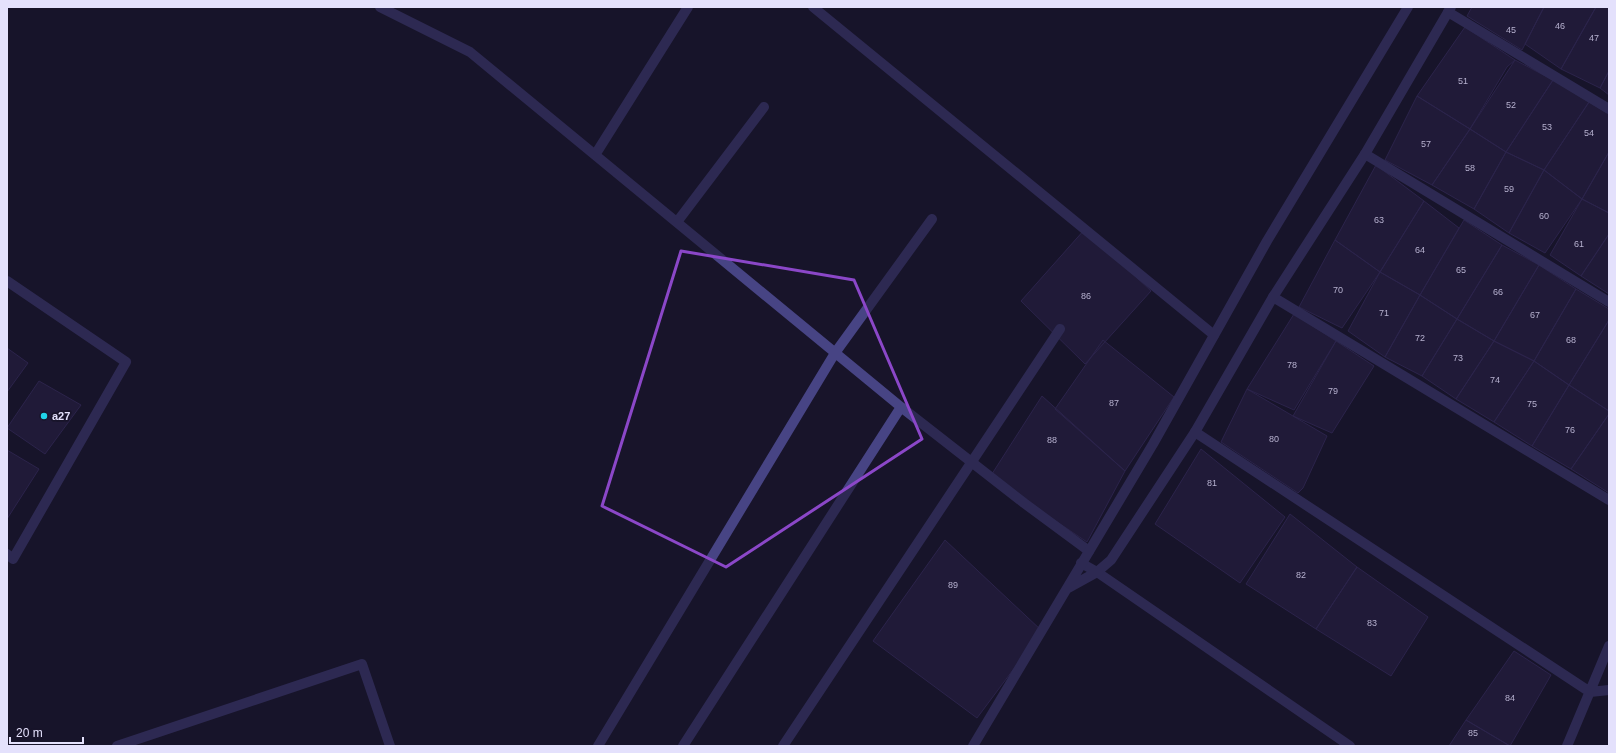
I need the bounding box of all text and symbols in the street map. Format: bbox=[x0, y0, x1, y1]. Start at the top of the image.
house number: 46 bbox=[1555, 21, 1565, 31]
house number: 45 bbox=[1506, 25, 1516, 35]
house number: 47 bbox=[1589, 33, 1599, 43]
house number: 51 bbox=[1458, 76, 1468, 86]
house number: 52 bbox=[1506, 100, 1516, 110]
house number: 53 bbox=[1542, 122, 1552, 132]
house number: 54 bbox=[1584, 128, 1594, 138]
house number: 57 bbox=[1421, 139, 1431, 149]
house number: 58 bbox=[1465, 163, 1475, 173]
house number: 59 bbox=[1504, 184, 1514, 194]
house number: 60 bbox=[1539, 211, 1549, 221]
house number: 63 bbox=[1374, 215, 1384, 225]
house number: 61 bbox=[1574, 239, 1584, 249]
house number: 64 bbox=[1415, 245, 1425, 255]
house number: 65 bbox=[1456, 265, 1466, 275]
house number: 70 bbox=[1333, 285, 1343, 295]
house number: 66 bbox=[1493, 287, 1503, 297]
house number: 86 bbox=[1081, 291, 1091, 301]
house number: 71 bbox=[1379, 308, 1389, 318]
house number: 67 bbox=[1530, 310, 1540, 320]
house number: 72 bbox=[1415, 333, 1425, 343]
house number: 68 bbox=[1566, 335, 1576, 345]
house number: 73 bbox=[1453, 353, 1463, 363]
house number: 78 bbox=[1287, 360, 1297, 370]
house number: 74 bbox=[1490, 375, 1500, 385]
house number: 79 bbox=[1328, 386, 1338, 396]
house number: 87 bbox=[1109, 398, 1119, 408]
house number: 75 bbox=[1527, 399, 1537, 409]
place label: a27 bbox=[52, 410, 70, 422]
marker: a27 bbox=[39, 411, 49, 421]
house number: 76 bbox=[1565, 425, 1575, 435]
house number: 80 bbox=[1269, 434, 1279, 444]
house number: 88 bbox=[1047, 435, 1057, 445]
house number: 81 bbox=[1207, 478, 1217, 488]
house number: 82 bbox=[1296, 570, 1306, 580]
house number: 89 bbox=[948, 580, 958, 590]
house number: 83 bbox=[1367, 618, 1377, 628]
house number: 84 bbox=[1505, 693, 1515, 703]
scale bar bbox=[10, 719, 83, 745]
text: 20 m bbox=[16, 726, 43, 740]
house number: 85 bbox=[1468, 728, 1478, 738]

